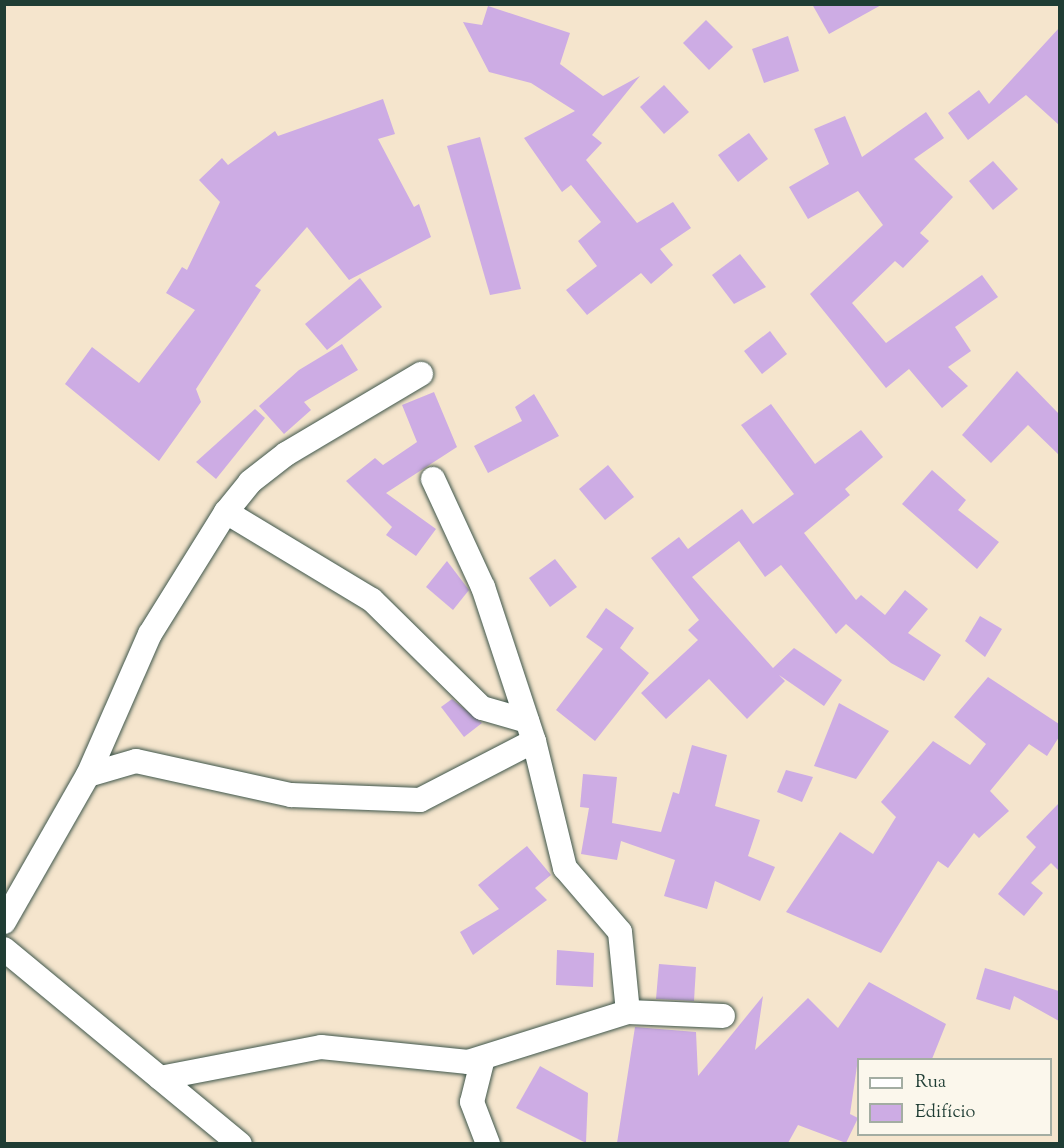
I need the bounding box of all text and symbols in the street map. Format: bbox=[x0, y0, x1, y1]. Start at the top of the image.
legend bbox=[857, 1058, 1052, 1136]
text: Rua bbox=[915, 1070, 946, 1096]
text: Edifício bbox=[915, 1100, 975, 1126]

